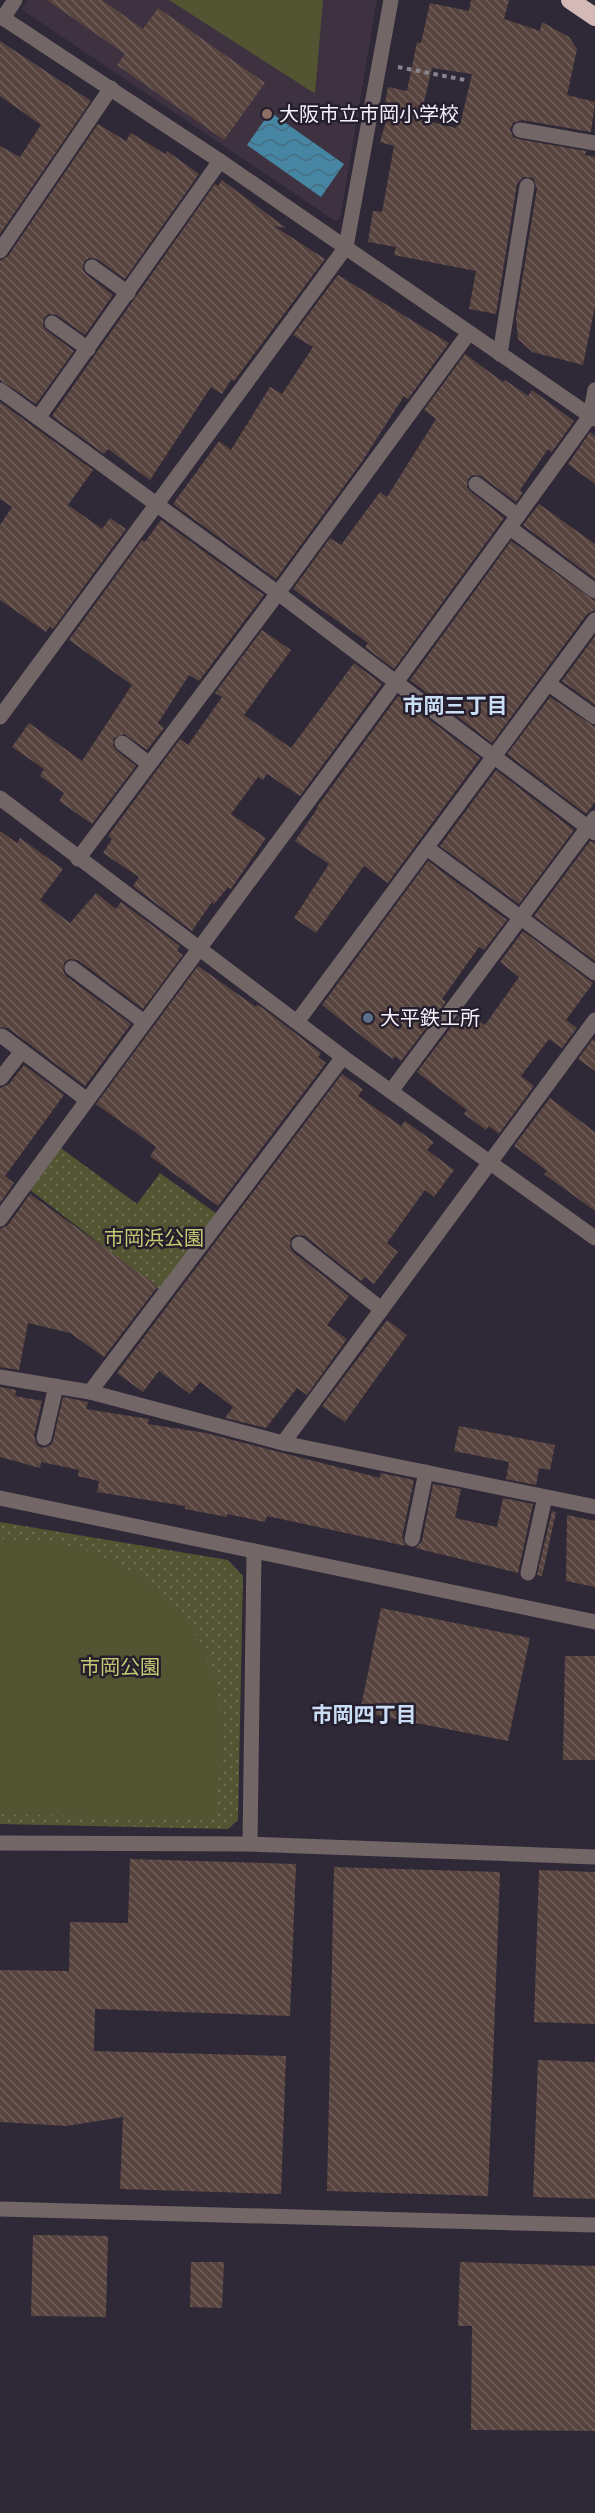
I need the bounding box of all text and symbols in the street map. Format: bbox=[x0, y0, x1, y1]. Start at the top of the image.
place label: 大阪市立市岡小学校 bbox=[279, 103, 459, 126]
marker: 大阪市立市岡小学校 bbox=[260, 107, 274, 121]
district label: 市岡三丁目 bbox=[403, 694, 508, 718]
place label: 大平鉄工所 bbox=[380, 1007, 480, 1030]
marker: 大平鉄工所 bbox=[361, 1011, 375, 1025]
park label: 市岡浜公園 bbox=[104, 1227, 204, 1250]
park label: 市岡公園 bbox=[80, 1656, 160, 1679]
district label: 市岡四丁目 bbox=[312, 1703, 417, 1727]

